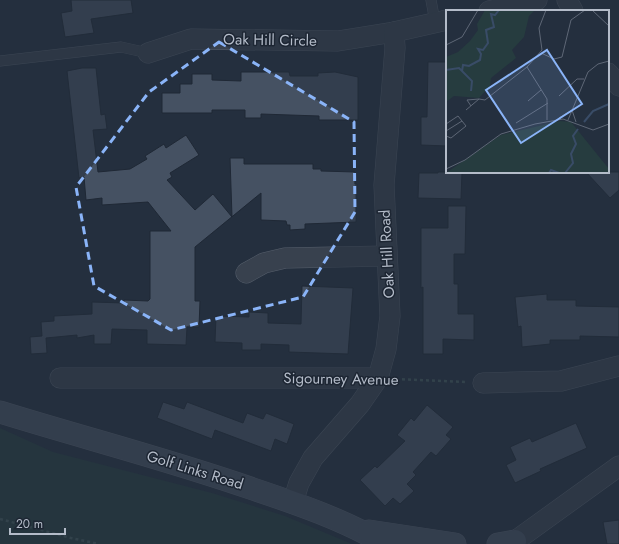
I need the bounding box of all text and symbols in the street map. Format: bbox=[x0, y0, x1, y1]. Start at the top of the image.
inset map bbox=[446, 10, 609, 173]
street label: Oak Hill Circle bbox=[223, 28, 317, 52]
street label: Oak Hill Road bbox=[374, 209, 400, 299]
street label: Sigourney Avenue bbox=[283, 367, 399, 391]
street label: Golf Links Road bbox=[144, 445, 246, 495]
scale bar bbox=[10, 510, 65, 536]
text: 20 m bbox=[16, 515, 43, 533]

